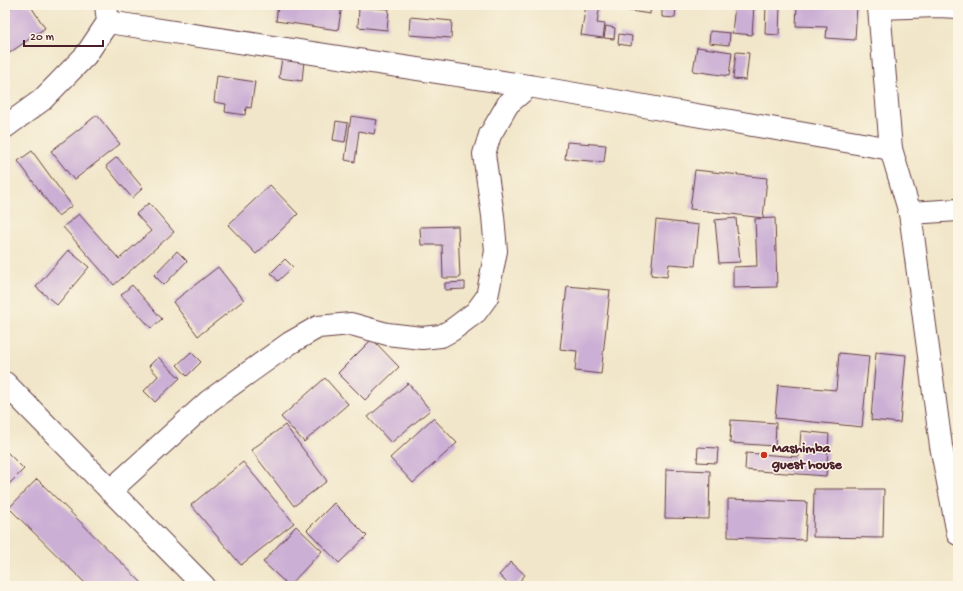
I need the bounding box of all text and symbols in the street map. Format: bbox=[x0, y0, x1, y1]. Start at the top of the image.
scale bar bbox=[24, 22, 103, 48]
text: 20 m bbox=[30, 31, 55, 45]
place label: Mashimba guest house bbox=[771, 441, 842, 474]
marker: Mashimba guest house bbox=[759, 450, 769, 460]

